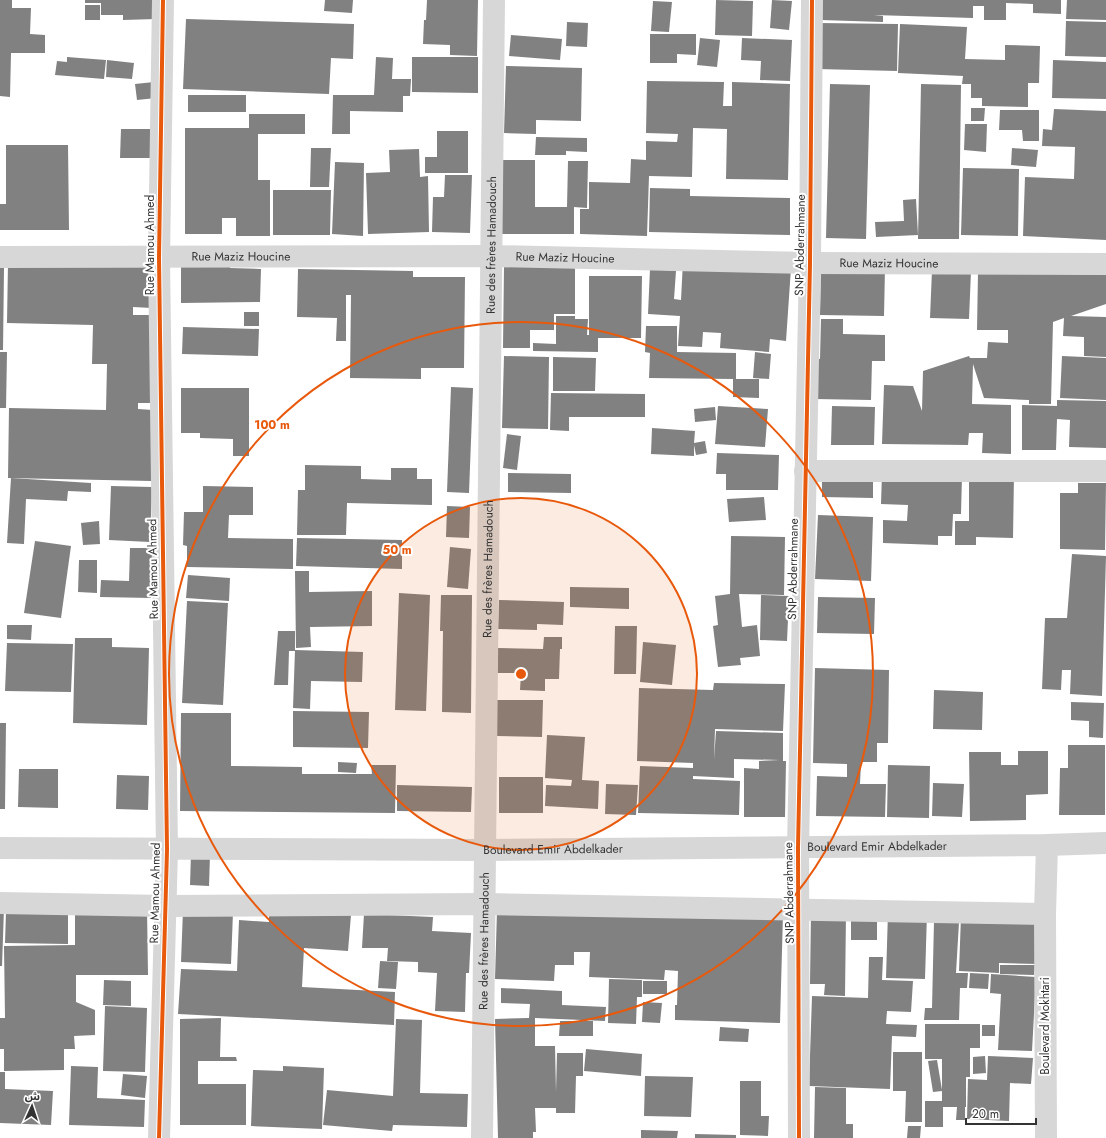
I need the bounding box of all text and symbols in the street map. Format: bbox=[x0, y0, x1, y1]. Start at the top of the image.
street label: Rue des frères Hamadouch bbox=[482, 176, 501, 314]
street label: SNP Abderrahmane bbox=[790, 194, 810, 296]
street label: Rue Mamou Ahmed bbox=[141, 195, 159, 295]
street label: Rue Maziz Houcine bbox=[191, 247, 291, 266]
street label: Rue Maziz Houcine bbox=[515, 248, 615, 268]
street label: Rue Maziz Houcine bbox=[839, 254, 938, 272]
text: 100 m bbox=[254, 416, 290, 434]
street label: Rue des frères Hamadouch bbox=[478, 500, 498, 638]
street label: Rue Mamou Ahmed bbox=[143, 518, 163, 620]
street label: SNP Abderrahmane bbox=[783, 518, 803, 620]
text: 50 m bbox=[382, 541, 412, 559]
centre of rings bbox=[514, 667, 528, 681]
street label: Boulevard Emir Abdelkader bbox=[807, 837, 948, 856]
street label: Boulevard Emir Abdelkader bbox=[483, 840, 624, 859]
street label: Rue Mamou Ahmed bbox=[145, 842, 165, 944]
street label: SNP Abderrahmane bbox=[779, 842, 799, 944]
street label: Rue des frères Hamadouch bbox=[474, 872, 494, 1010]
street label: Boulevard Mokhtari bbox=[1036, 977, 1054, 1075]
north arrow bbox=[12, 1086, 52, 1126]
text: ش bbox=[25, 1088, 40, 1104]
scale bar bbox=[966, 1100, 1036, 1126]
text: 20 m bbox=[972, 1105, 999, 1123]

